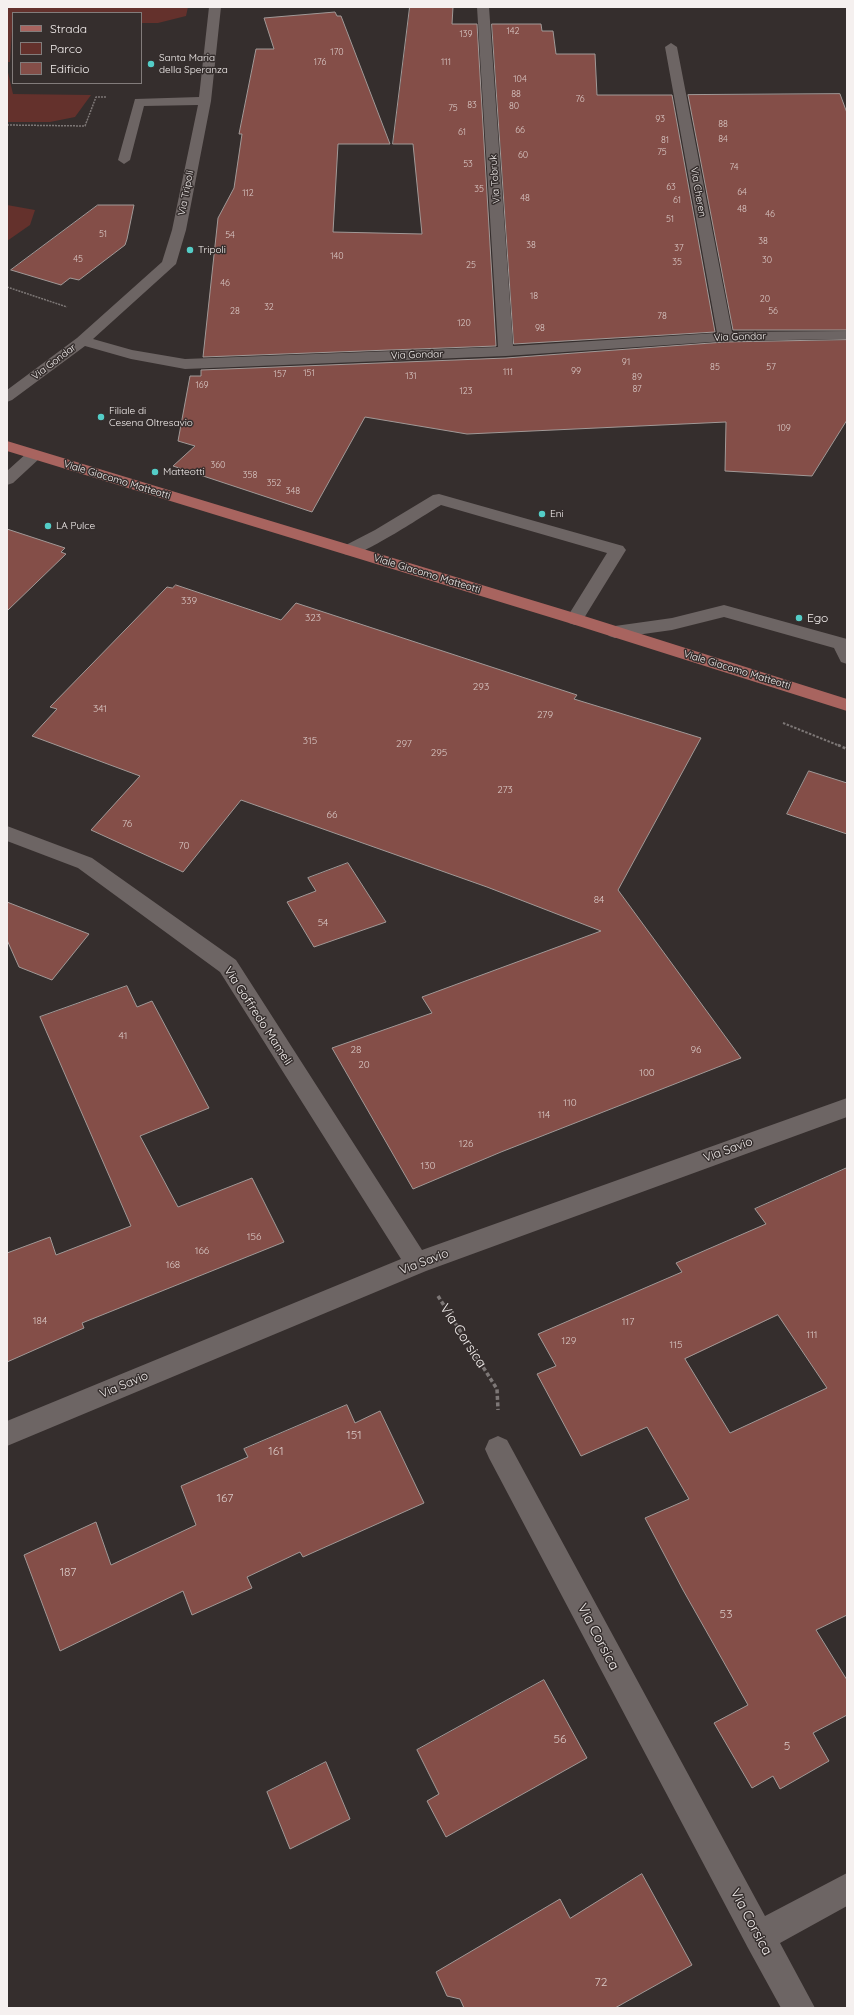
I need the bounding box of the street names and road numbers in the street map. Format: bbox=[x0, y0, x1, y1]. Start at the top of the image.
street label: Via Tobruk bbox=[487, 154, 503, 204]
street label: Via Cheren bbox=[688, 166, 708, 218]
street label: Via Tripoli bbox=[176, 169, 196, 217]
street label: Via Gondar bbox=[714, 330, 766, 344]
street label: Via Gondar bbox=[29, 341, 79, 383]
street label: Via Gondar bbox=[391, 348, 443, 362]
street label: Viale Giacomo Matteotti bbox=[62, 458, 172, 502]
street label: Viale Giacomo Matteotti bbox=[372, 552, 482, 596]
street label: Viale Giacomo Matteotti bbox=[682, 648, 792, 692]
street label: Via Goffredo Mameli bbox=[221, 964, 295, 1068]
street label: Via Savio bbox=[702, 1134, 754, 1166]
street label: Via Savio bbox=[398, 1246, 450, 1278]
street label: Via Corsica bbox=[436, 1301, 490, 1371]
street label: Via Savio bbox=[98, 1368, 150, 1402]
street label: Via Corsica bbox=[573, 1601, 623, 1673]
street label: Via Corsica bbox=[726, 1886, 776, 1958]

